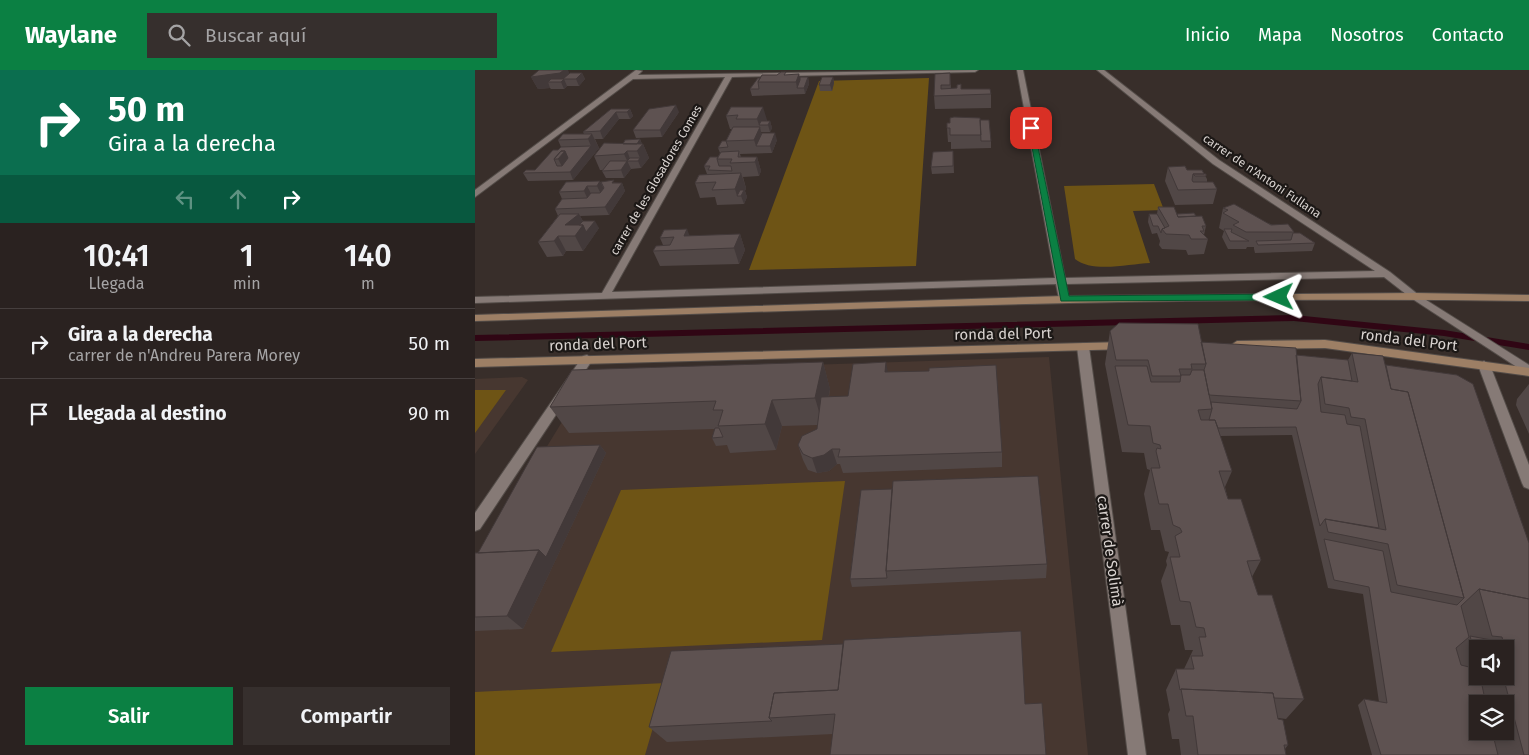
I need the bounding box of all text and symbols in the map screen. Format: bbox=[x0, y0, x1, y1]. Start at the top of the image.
search box bbox=[147, 13, 497, 58]
text: Waylane bbox=[25, 21, 117, 49]
icon: search bbox=[165, 21, 193, 49]
text: Buscar aquí bbox=[205, 24, 306, 47]
text: Inicio bbox=[1185, 24, 1230, 46]
text: Mapa bbox=[1258, 24, 1302, 46]
text: Nosotros bbox=[1330, 24, 1404, 46]
text: Contacto bbox=[1432, 24, 1504, 46]
text: 50 m bbox=[108, 88, 185, 130]
icon: right bbox=[25, 90, 90, 155]
street label: carrer de les Glosadores Comes bbox=[607, 102, 705, 257]
pin bbox=[1010, 107, 1052, 149]
icon: arrive bbox=[1017, 114, 1045, 142]
text: Gira a la derecha bbox=[108, 130, 276, 157]
street label: carrer de n'Antoni Fullana bbox=[1200, 131, 1324, 221]
icon: left bbox=[171, 185, 199, 213]
icon: ahead bbox=[224, 185, 252, 213]
icon: right bbox=[277, 185, 305, 213]
text: 10:41 bbox=[83, 238, 150, 274]
text: 1 bbox=[240, 238, 254, 274]
text: 140 bbox=[344, 238, 392, 274]
position arrow bbox=[1252, 270, 1304, 322]
text: Llegada bbox=[88, 274, 145, 293]
text: min bbox=[233, 274, 261, 293]
text: m bbox=[361, 274, 375, 293]
text: Gira a la derecha bbox=[68, 323, 213, 346]
street label: ronda del Port bbox=[954, 324, 1053, 344]
street label: ronda del Port bbox=[1359, 325, 1459, 355]
icon: right bbox=[25, 330, 53, 358]
text: 50 m bbox=[409, 332, 450, 355]
street label: ronda del Port bbox=[549, 333, 648, 355]
text: carrer de n'Andreu Parera Morey bbox=[68, 346, 300, 365]
icon: arrive bbox=[25, 400, 53, 428]
text: Llegada al destino bbox=[68, 402, 227, 425]
text: 90 m bbox=[408, 402, 450, 425]
street label: carrer de Solimà bbox=[1093, 494, 1127, 608]
map controls bbox=[1469, 640, 1514, 740]
button: sound bbox=[1469, 640, 1514, 685]
button: Salir bbox=[25, 687, 233, 745]
button: Compartir bbox=[243, 687, 450, 745]
button: layers bbox=[1469, 695, 1514, 740]

